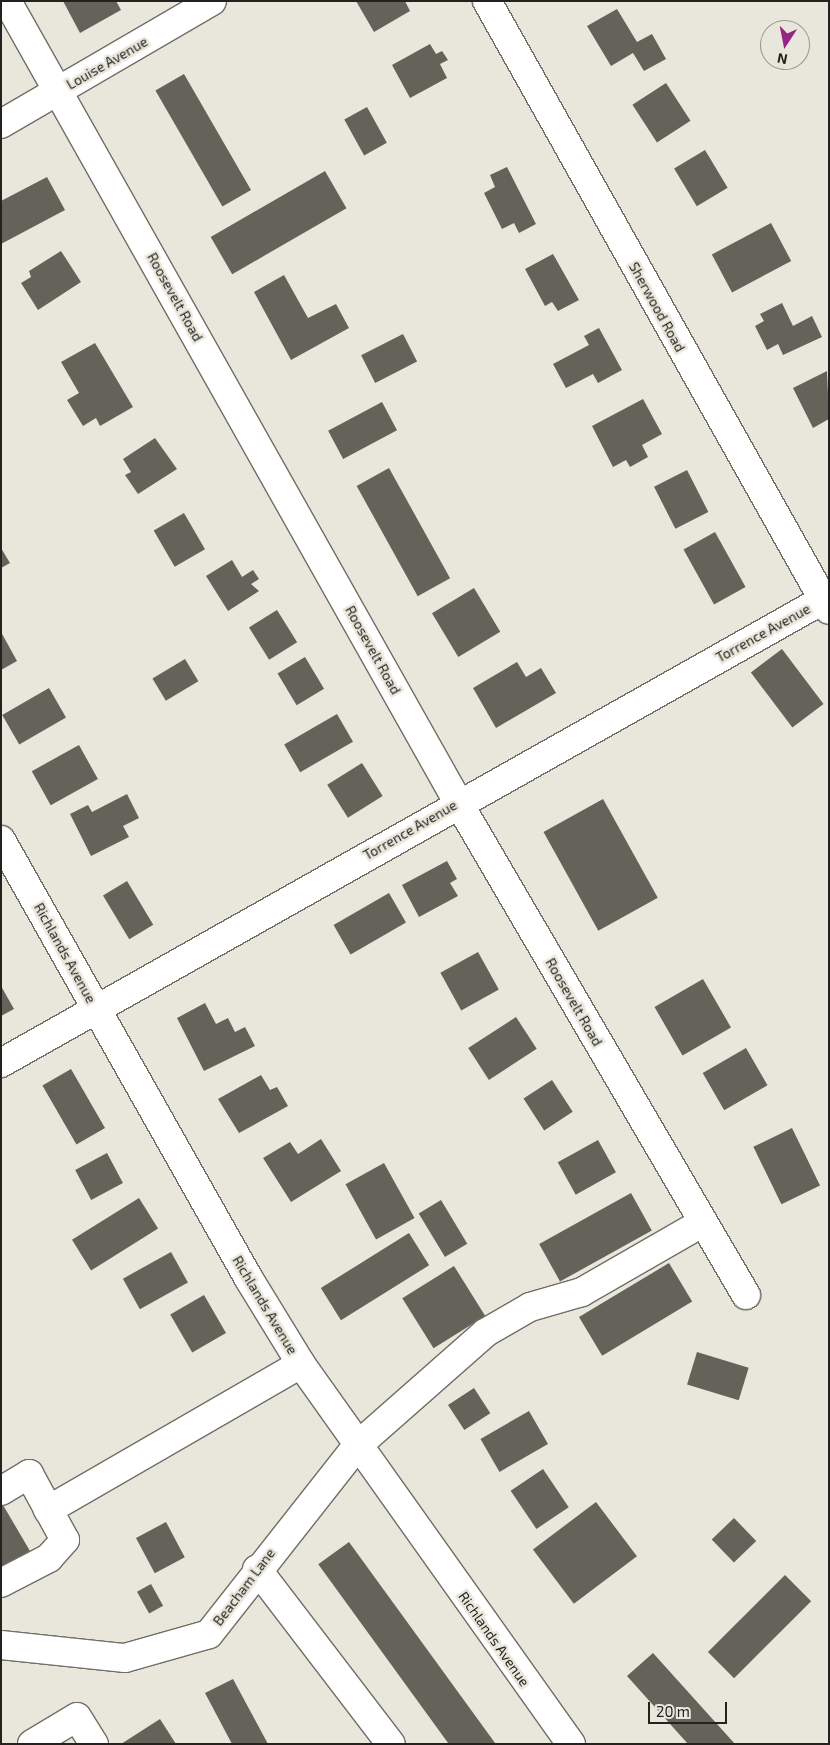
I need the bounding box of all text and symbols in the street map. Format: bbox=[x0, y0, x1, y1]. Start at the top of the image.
north arrow bbox=[760, 20, 810, 70]
street label: Louise Avenue bbox=[63, 33, 151, 93]
text: N bbox=[776, 50, 789, 69]
street label: Roosevelt Road bbox=[144, 250, 206, 344]
street label: Sherwood Road bbox=[625, 259, 689, 355]
street label: Torrence Avenue bbox=[713, 600, 813, 666]
street label: Roosevelt Road bbox=[342, 603, 404, 697]
street label: Torrence Avenue bbox=[360, 796, 460, 864]
street label: Richlands Avenue bbox=[30, 900, 100, 1006]
street label: Roosevelt Road bbox=[542, 955, 606, 1049]
street label: Richlands Avenue bbox=[229, 1253, 301, 1357]
street label: Beacham Lane bbox=[209, 1545, 279, 1629]
street label: Richlands Avenue bbox=[455, 1588, 533, 1690]
scale bar bbox=[650, 1692, 729, 1724]
text: 20 m bbox=[656, 1702, 690, 1720]

